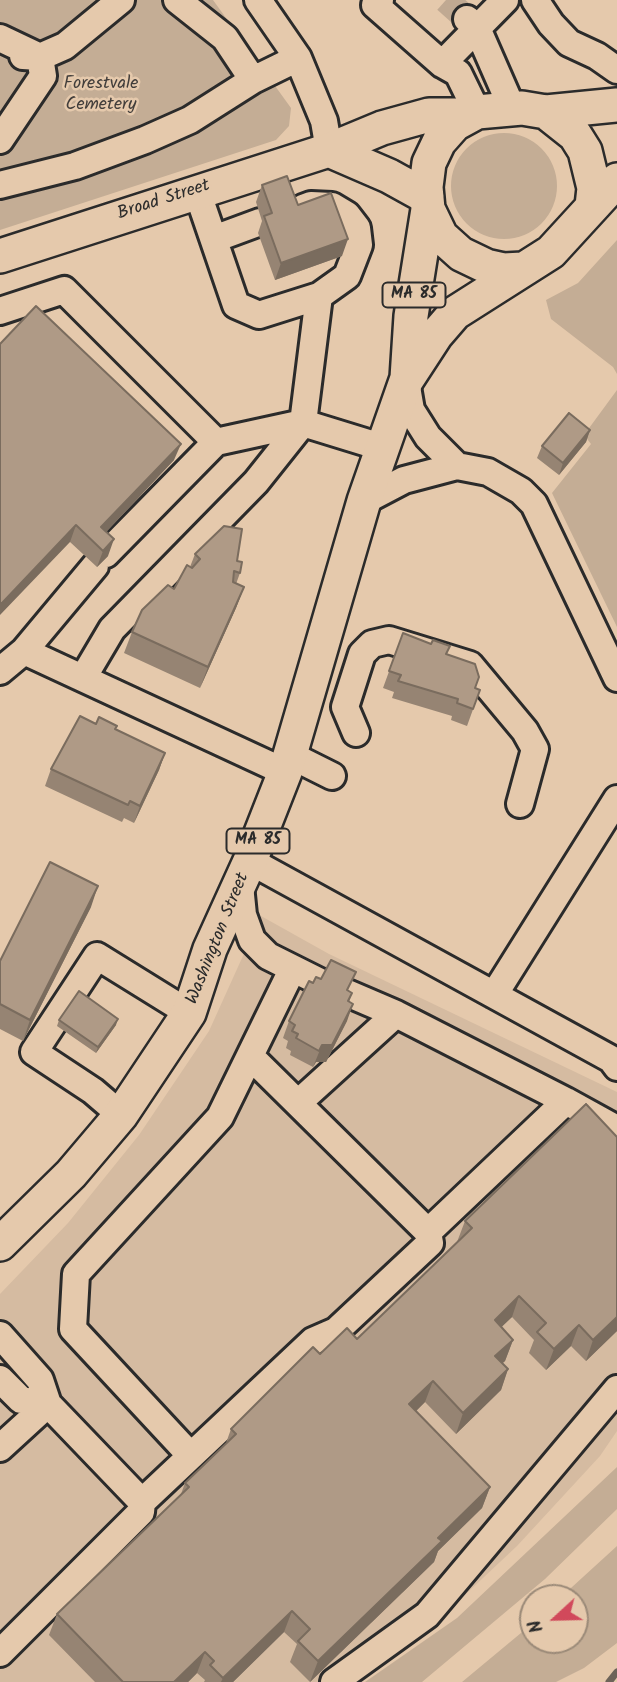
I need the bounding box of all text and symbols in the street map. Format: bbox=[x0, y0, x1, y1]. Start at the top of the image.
park label: Forestvale Cemetery bbox=[64, 74, 138, 116]
street label: Broad Street bbox=[115, 176, 213, 226]
road number: MA 85 bbox=[382, 282, 446, 308]
road number: MA 85 bbox=[226, 828, 290, 854]
street label: Washington Street bbox=[183, 870, 255, 1008]
north arrow bbox=[519, 1584, 589, 1654]
text: N bbox=[520, 1615, 553, 1637]

